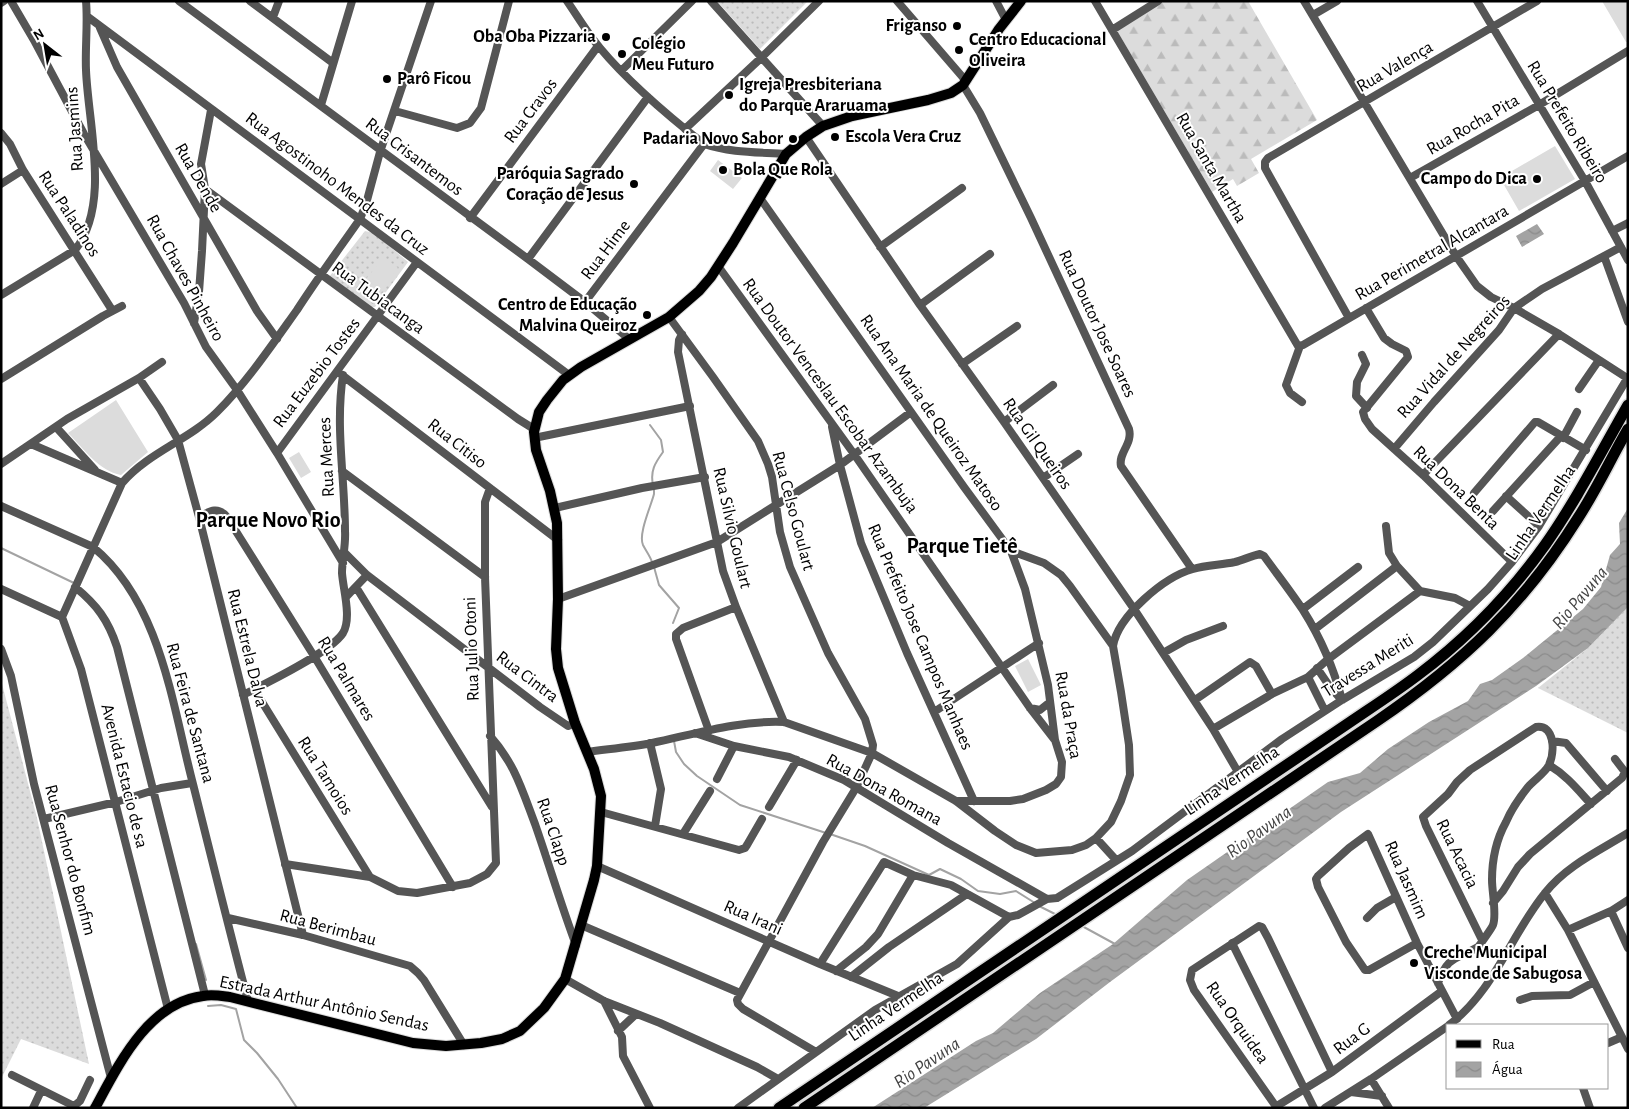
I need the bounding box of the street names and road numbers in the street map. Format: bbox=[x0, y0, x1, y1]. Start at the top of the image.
street label: Rua Valença bbox=[1354, 38, 1436, 96]
street label: Rua Prefeito Ribeiro bbox=[1523, 58, 1611, 186]
street label: Rua Cravos bbox=[501, 75, 561, 147]
street label: Rua Jasmins bbox=[63, 86, 87, 172]
street label: Rua Rocha Pita bbox=[1424, 91, 1522, 159]
street label: Rua Agostinoho Mendes da Cruz bbox=[242, 109, 432, 259]
street label: Rua Santa Martha bbox=[1172, 110, 1250, 226]
street label: Rua Crisantemos bbox=[362, 115, 466, 199]
street label: Rua Dende bbox=[171, 140, 225, 216]
street label: Rua Paladinos bbox=[35, 168, 103, 260]
street label: Rua Perimetral Alcantara bbox=[1352, 202, 1512, 304]
street label: Rua Chaves Pinheiro bbox=[143, 212, 227, 345]
street label: Rua Hime bbox=[578, 217, 634, 283]
street label: Rua Doutor Jose Soares bbox=[1055, 247, 1139, 401]
street label: Rua Tubiacanga bbox=[328, 258, 428, 338]
street label: Rua Doutor Venceslau Escobar Azambuja bbox=[739, 275, 921, 517]
street label: Rua Vidal de Negreiros bbox=[1394, 292, 1514, 422]
street label: Rua Ana Maria de Queiroz Matoso bbox=[856, 311, 1006, 515]
street label: Rua Euzebio Tostes bbox=[270, 315, 364, 431]
street label: Rua Gil Queiros bbox=[999, 395, 1075, 493]
street label: Rua Citiso bbox=[424, 416, 490, 473]
street label: Rua Merces bbox=[316, 417, 338, 497]
street label: Rua Dona Benta bbox=[1409, 443, 1503, 533]
street label: Rua Celso Goulart bbox=[768, 449, 818, 573]
street label: Linha Vermelha bbox=[1503, 462, 1579, 564]
street label: Rua Silvio Goulart bbox=[709, 466, 755, 591]
street label: Rua Prefeito Jose Campos Manhaes bbox=[864, 521, 976, 753]
street label: Rua Estrela Dalva bbox=[224, 587, 270, 709]
street label: Rua Julio Otoni bbox=[461, 596, 483, 702]
street label: Travessa Meriti bbox=[1319, 631, 1417, 701]
street label: Rua Palmares bbox=[314, 634, 378, 724]
street label: Rua Feira de Santana bbox=[163, 641, 217, 785]
street label: Rua Cintra bbox=[493, 648, 561, 706]
street label: Rua da Praça bbox=[1051, 670, 1085, 760]
street label: Avenida Estacio de sa bbox=[97, 702, 151, 850]
street label: Rua Tamoios bbox=[294, 734, 356, 818]
street label: Linha Vermelha bbox=[1181, 743, 1283, 819]
street label: Rua Dona Romana bbox=[823, 751, 945, 829]
street label: Rua Senhor do Bonfim bbox=[41, 783, 99, 937]
street label: Rua Clapp bbox=[533, 796, 573, 868]
street label: Rua Acacia bbox=[1433, 816, 1481, 892]
street label: Rua Jasmim bbox=[1381, 838, 1431, 922]
street label: Rua Irani bbox=[721, 897, 785, 939]
street label: Rua Berimbau bbox=[278, 906, 378, 950]
street label: Linha Vermelha bbox=[845, 969, 947, 1045]
street label: Estrada Arthur Antônio Sendas bbox=[218, 973, 430, 1035]
street label: Rua Orquidea bbox=[1202, 979, 1272, 1067]
street label: Rua G bbox=[1330, 1020, 1374, 1058]

